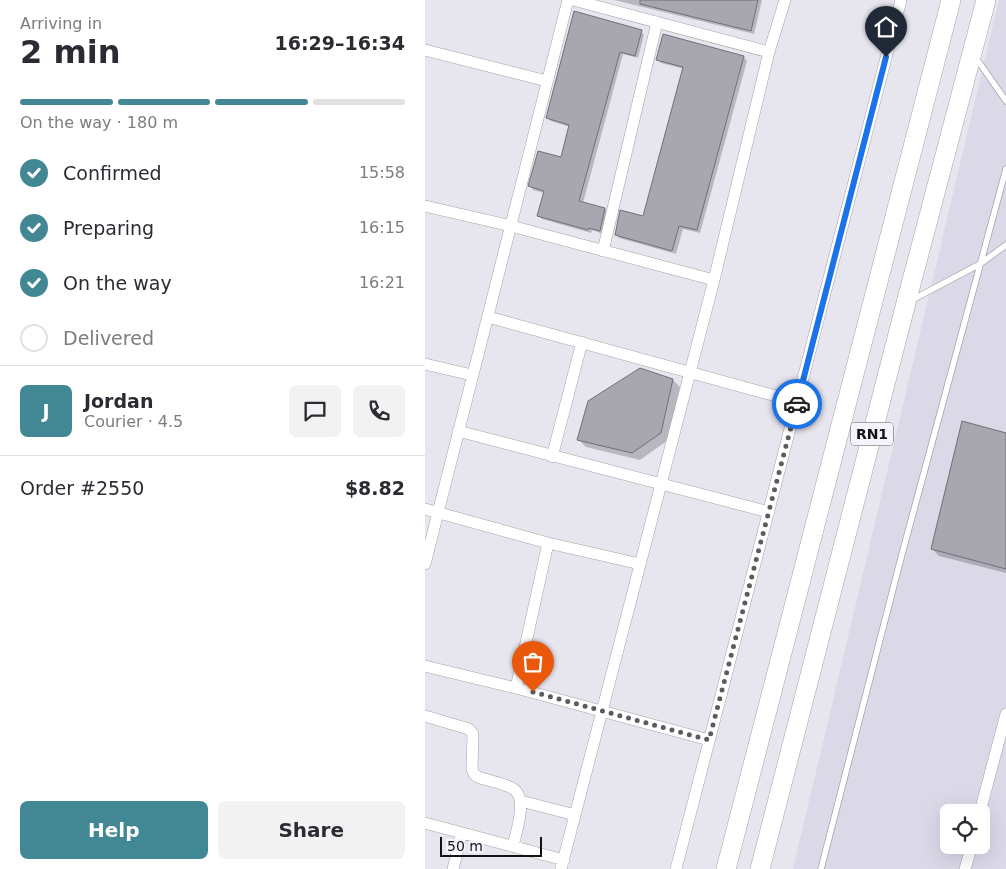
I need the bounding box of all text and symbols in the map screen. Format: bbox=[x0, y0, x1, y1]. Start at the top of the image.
pin bbox=[865, 6, 907, 57]
icon: home bbox=[872, 13, 900, 41]
text: Arriving in bbox=[20, 14, 102, 33]
text: 16:29–16:34 bbox=[275, 32, 405, 54]
text: 2 min bbox=[20, 33, 121, 71]
text: On the way · 180 m bbox=[20, 113, 178, 132]
icon: check bbox=[20, 159, 48, 187]
text: Confirmed bbox=[63, 162, 162, 184]
text: 15:58 bbox=[359, 163, 405, 182]
icon: check bbox=[20, 214, 48, 242]
text: Preparing bbox=[63, 217, 154, 239]
text: 16:15 bbox=[359, 218, 405, 237]
icon: check bbox=[20, 269, 48, 297]
text: On the way bbox=[63, 272, 172, 294]
text: 16:21 bbox=[359, 273, 405, 292]
text: Delivered bbox=[63, 327, 154, 349]
courier bbox=[772, 379, 822, 429]
button: chat bbox=[289, 385, 341, 437]
button: phone bbox=[353, 385, 405, 437]
text: Jordan bbox=[84, 390, 153, 412]
icon: car bbox=[783, 390, 811, 418]
text: J bbox=[42, 400, 50, 422]
text: Courier · 4.5 bbox=[84, 412, 183, 431]
road number: RN1 bbox=[851, 422, 893, 446]
text: Order #2550 bbox=[20, 477, 144, 499]
text: $8.82 bbox=[345, 477, 405, 499]
pin bbox=[512, 641, 554, 692]
icon: bag bbox=[519, 648, 547, 676]
button: Help bbox=[20, 801, 208, 859]
button: Share bbox=[218, 801, 405, 859]
map controls bbox=[940, 804, 990, 854]
button: locate bbox=[940, 804, 990, 854]
scale bar bbox=[440, 834, 543, 857]
text: 50 m bbox=[447, 838, 483, 854]

